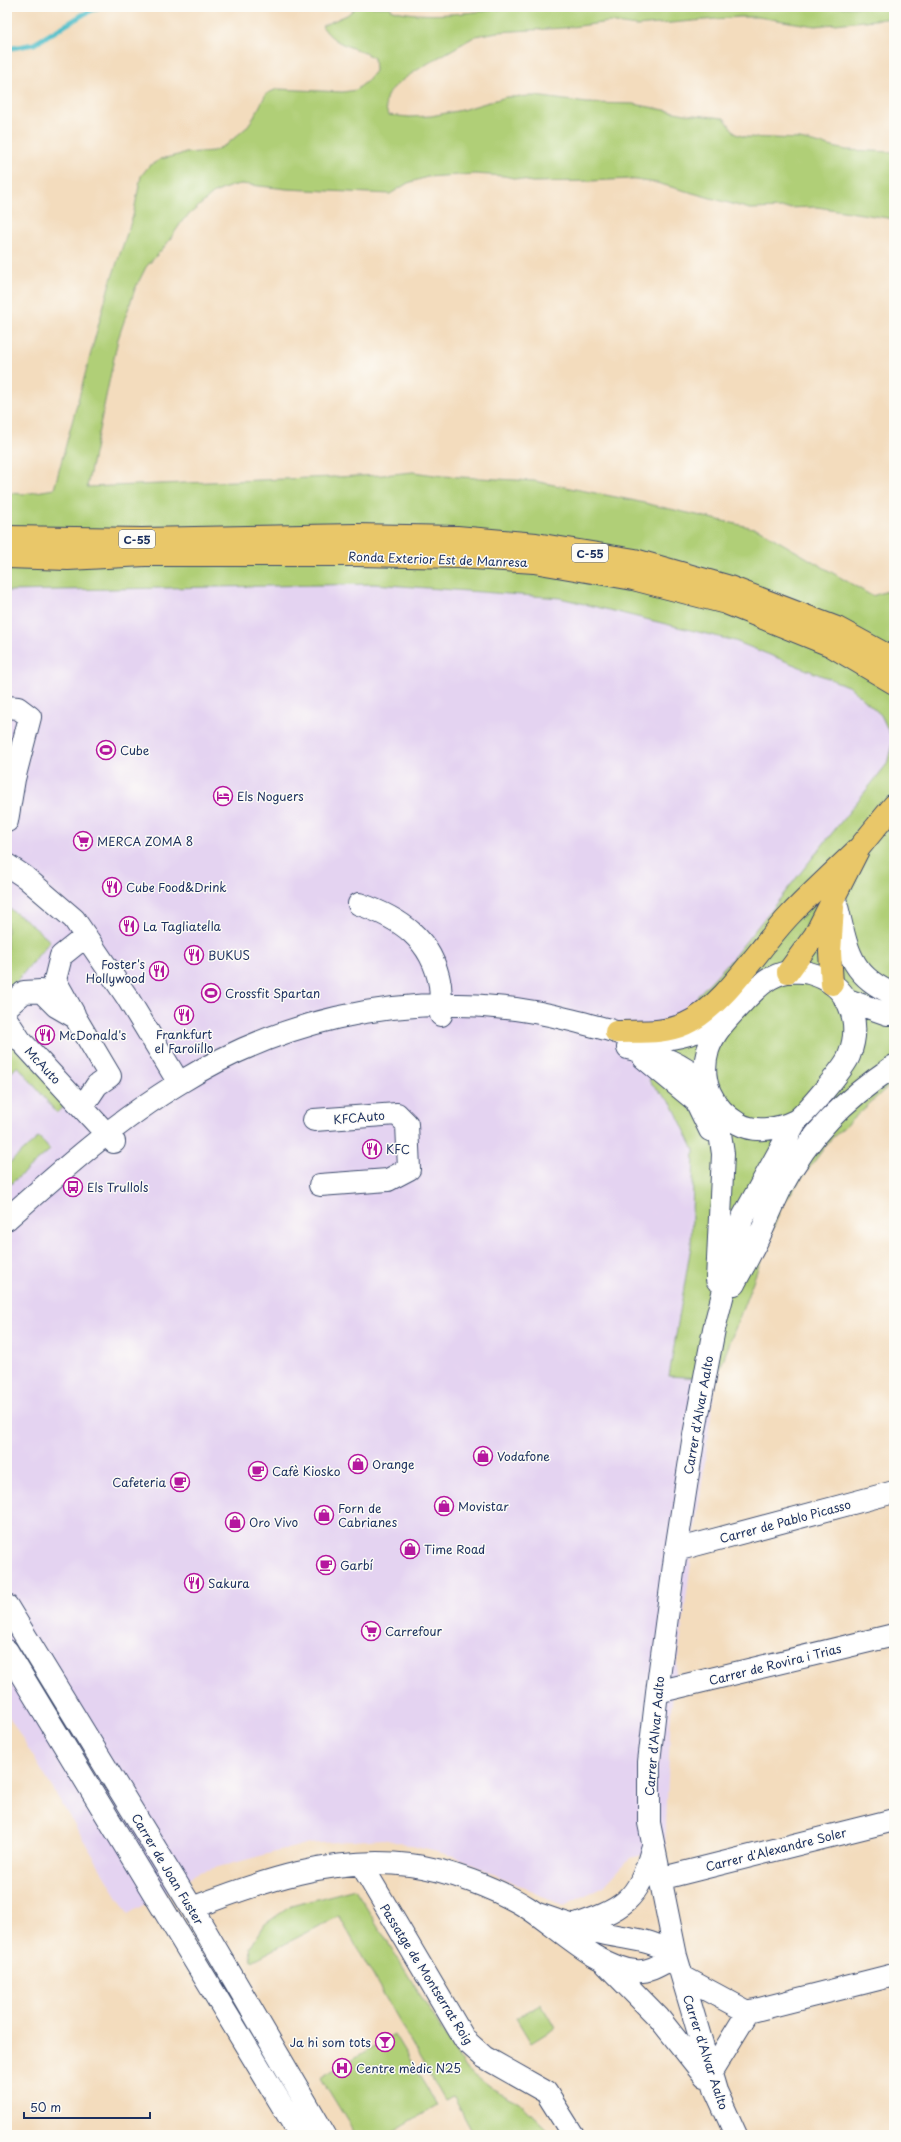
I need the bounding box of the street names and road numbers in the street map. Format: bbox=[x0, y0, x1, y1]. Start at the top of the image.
road number: C-55 bbox=[119, 530, 155, 548]
road number: C-55 bbox=[572, 544, 608, 562]
street label: Ronda Exterior Est de Manresa bbox=[348, 547, 528, 571]
street label: McAuto bbox=[21, 1042, 65, 1088]
street label: KFCAuto bbox=[332, 1106, 386, 1128]
street label: Carrer d'Alvar Aalto bbox=[679, 1354, 717, 1476]
street label: Carrer de Pablo Picasso bbox=[717, 1495, 853, 1547]
street label: Carrer de Rovira i Trias bbox=[707, 1639, 844, 1689]
street label: Carrer d'Alvar Aalto bbox=[640, 1675, 668, 1797]
street label: Carrer de Joan Fuster bbox=[128, 1810, 209, 1929]
street label: Carrer d'Alexandre Soler bbox=[704, 1823, 849, 1875]
street label: Passatge de Montserrat Roig bbox=[376, 1900, 478, 2048]
street label: Carrer d'Alvar Aalto bbox=[679, 1992, 733, 2112]

